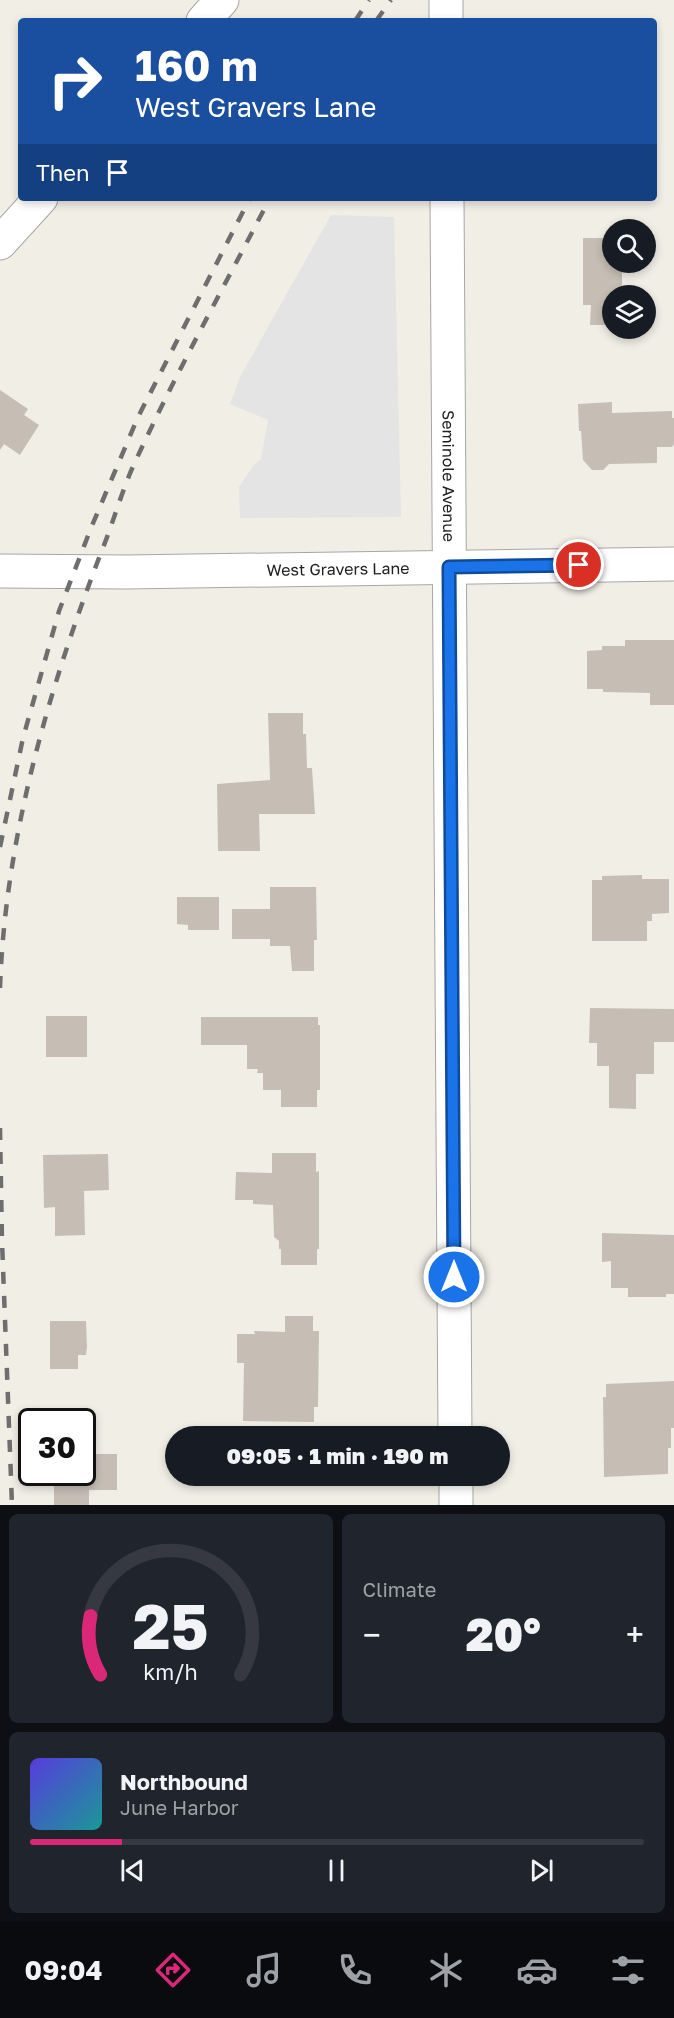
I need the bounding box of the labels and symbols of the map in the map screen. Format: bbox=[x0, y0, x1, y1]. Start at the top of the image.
street label: Seminole Avenue bbox=[438, 410, 459, 542]
pin bbox=[553, 539, 604, 590]
street label: West Gravers Lane bbox=[266, 558, 410, 580]
position arrow bbox=[422, 1245, 486, 1309]
speed limit sign: 30 bbox=[18, 1408, 96, 1486]

